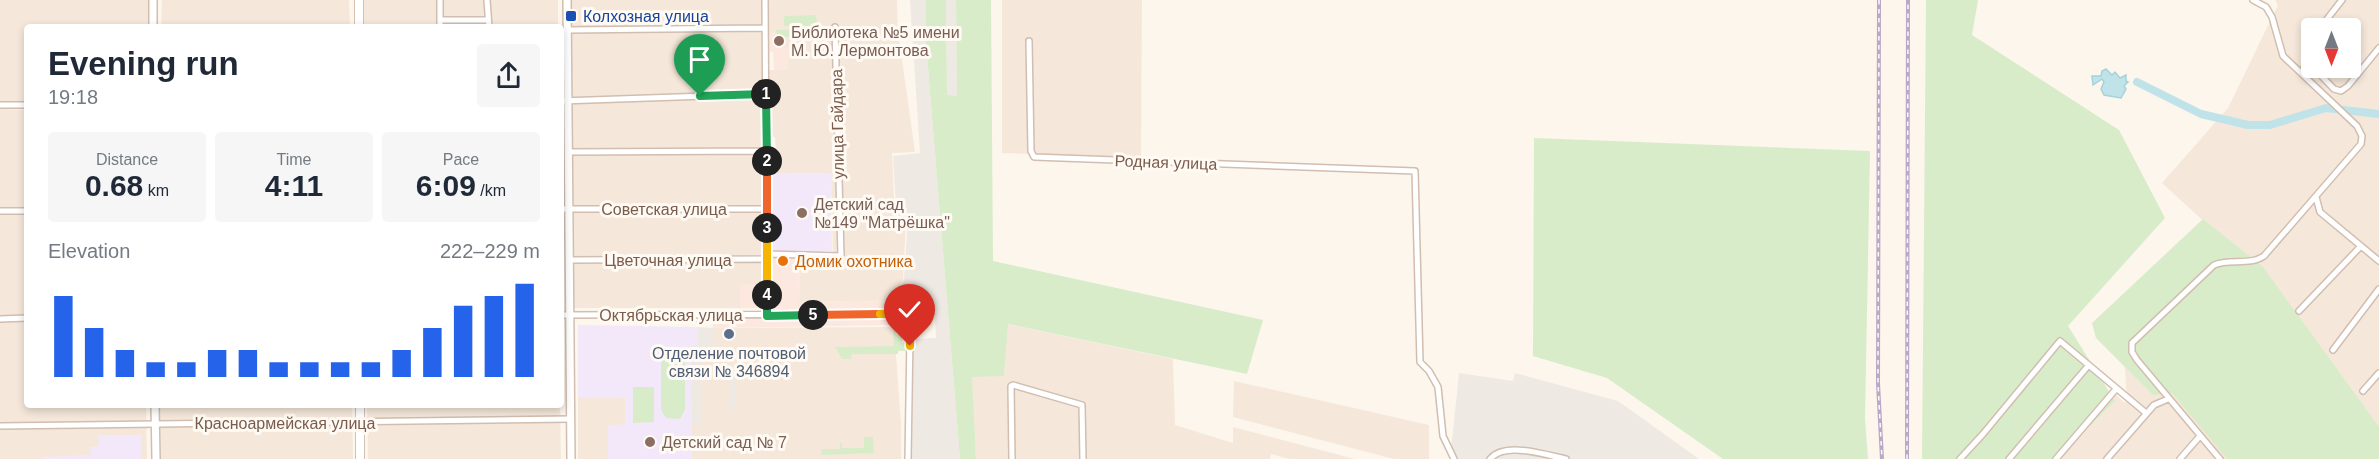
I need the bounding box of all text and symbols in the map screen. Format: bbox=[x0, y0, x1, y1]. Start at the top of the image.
place label: Колхозная улица bbox=[583, 8, 709, 25]
marker: Колхозная улица bbox=[564, 9, 578, 23]
north arrow bbox=[2301, 18, 2361, 78]
map controls bbox=[2301, 18, 2361, 78]
place label: Библиотека №5 имени М. Ю. Лермонтова bbox=[791, 24, 960, 59]
pin bbox=[674, 34, 725, 96]
marker: Библиотека №5 имени М. Ю. Лермонтова bbox=[772, 34, 786, 48]
icon: arrive bbox=[683, 43, 716, 76]
button: share bbox=[477, 44, 540, 107]
text: Evening run bbox=[48, 45, 239, 82]
street label: улица Гайдара bbox=[828, 69, 847, 179]
pin: 1 bbox=[751, 79, 781, 109]
text: 1 bbox=[762, 85, 770, 102]
text: 19:18 bbox=[48, 86, 98, 108]
pin: 2 bbox=[752, 146, 782, 176]
text: Distance bbox=[96, 151, 158, 168]
text: Time bbox=[277, 151, 311, 168]
text: Pace bbox=[443, 151, 479, 168]
text: 2 bbox=[763, 152, 771, 169]
street label: Родная улица bbox=[1114, 152, 1218, 173]
text: 0.68 bbox=[85, 169, 143, 202]
text: 4:11 bbox=[265, 169, 323, 202]
text: 6:09 bbox=[416, 169, 476, 202]
text: km bbox=[143, 182, 169, 199]
text: /km bbox=[476, 182, 506, 199]
place label: Детский сад №149 "Матрёшка" bbox=[814, 196, 950, 231]
street label: Советская улица bbox=[601, 201, 727, 218]
marker: Детский сад №149 "Матрёшка" bbox=[795, 206, 809, 220]
pin: 3 bbox=[752, 213, 782, 243]
text: 3 bbox=[763, 219, 771, 236]
text: Elevation bbox=[48, 240, 130, 262]
text: 222–229 m bbox=[440, 240, 540, 262]
street label: Цветочная улица bbox=[604, 252, 732, 269]
place label: Домик охотника bbox=[795, 253, 913, 270]
marker: Домик охотника bbox=[776, 254, 790, 268]
pin: 4 bbox=[752, 280, 782, 310]
pin bbox=[884, 284, 935, 346]
text: 4 bbox=[763, 286, 771, 303]
icon: check bbox=[893, 293, 926, 326]
pin: 5 bbox=[798, 300, 828, 330]
text: 5 bbox=[809, 306, 817, 323]
street label: Октябрьская улица bbox=[599, 307, 743, 324]
marker: Отделение почтовой связи № 346894 bbox=[722, 327, 736, 341]
place label: Отделение почтовой связи № 346894 bbox=[652, 345, 806, 380]
street label: Красноармейская улица bbox=[195, 415, 376, 432]
place label: Детский сад № 7 bbox=[662, 434, 787, 451]
marker: Детский сад № 7 bbox=[643, 435, 657, 449]

